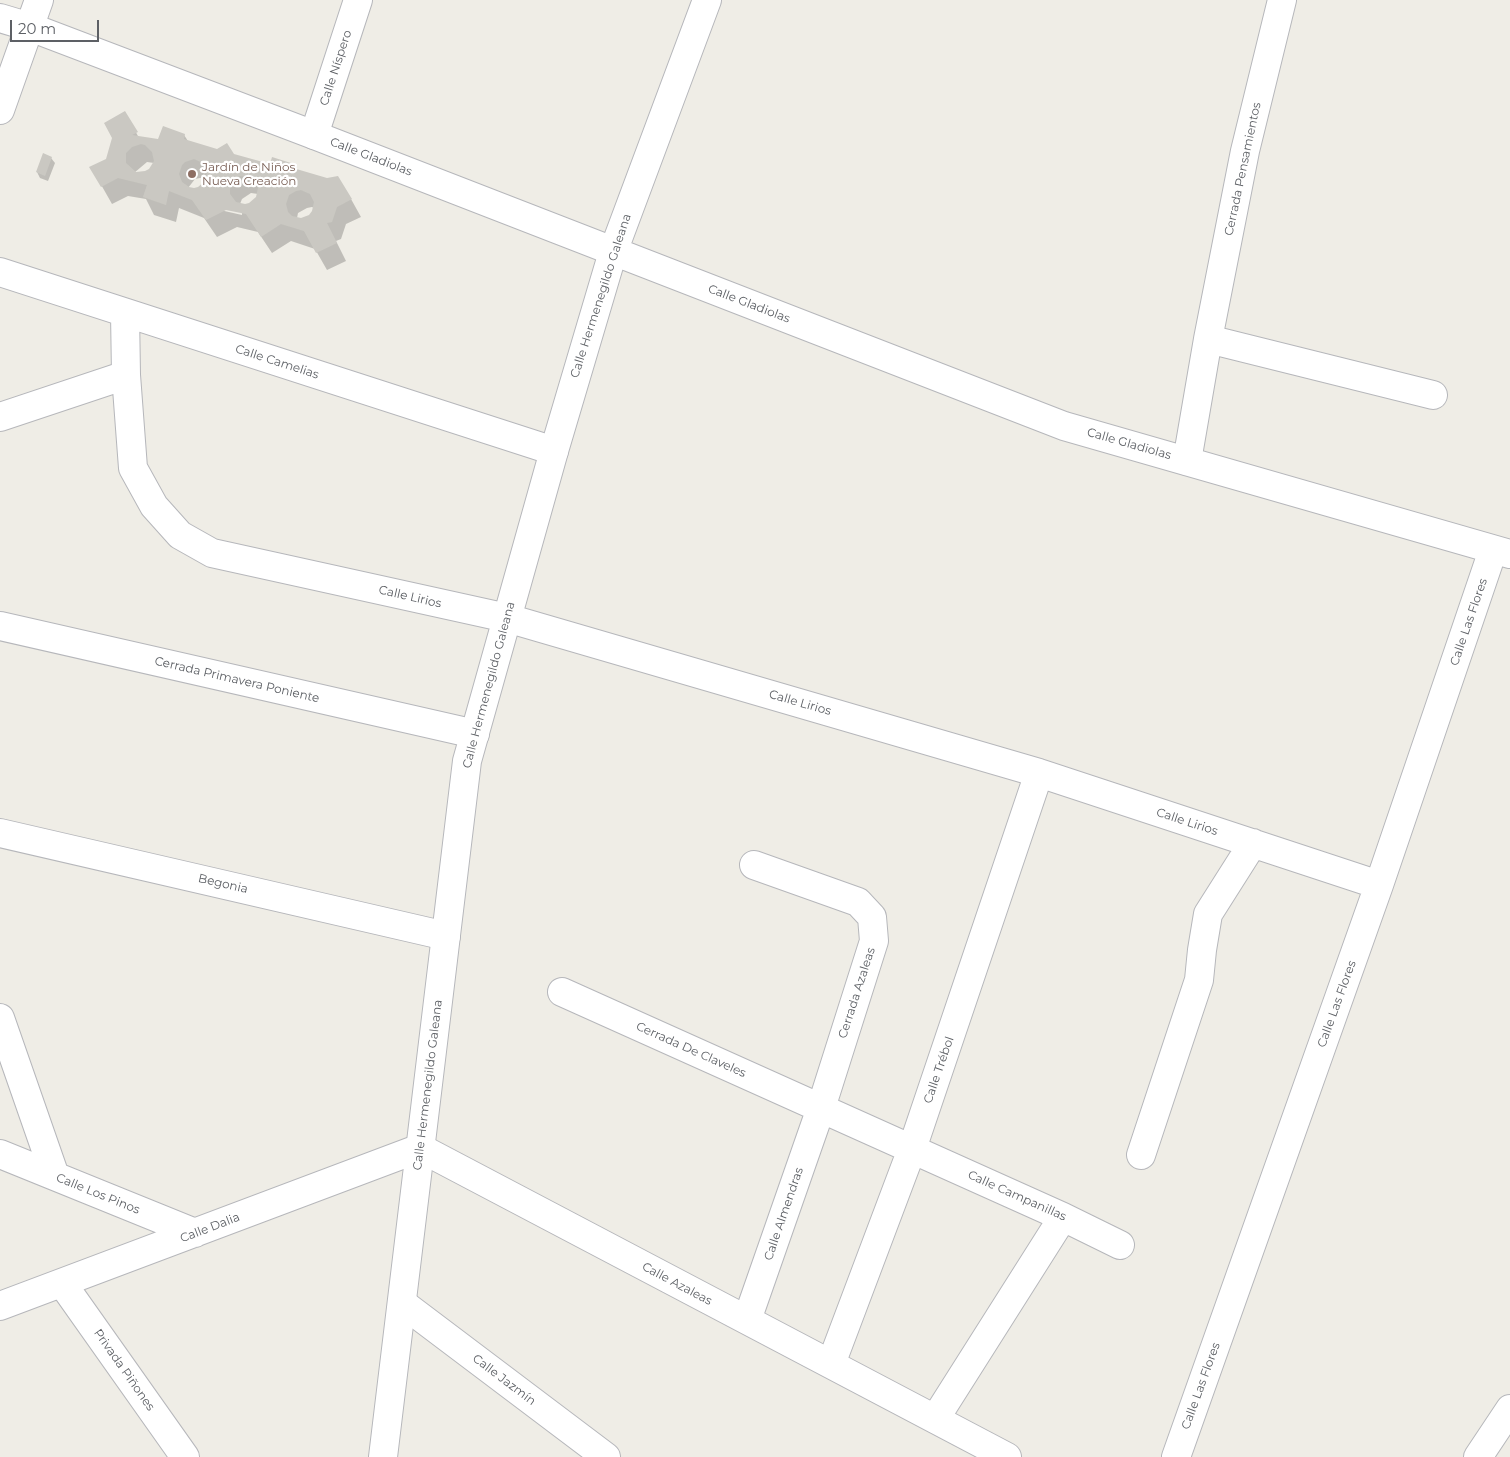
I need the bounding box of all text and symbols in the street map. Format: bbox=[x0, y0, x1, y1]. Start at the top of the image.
scale bar bbox=[12, 10, 101, 42]
text: 20 m bbox=[18, 19, 56, 38]
street label: Calle Níspero bbox=[317, 28, 355, 108]
street label: Cerrada Pensamientos bbox=[1222, 101, 1264, 237]
street label: Calle Gladiolas bbox=[328, 135, 414, 179]
place label: Jardín de Niños Nueva Creación bbox=[202, 160, 296, 188]
marker: Jardín de Niños Nueva Creación bbox=[186, 168, 198, 180]
street label: Calle Hermenegildo Galeana bbox=[568, 212, 634, 380]
street label: Calle Gladiolas bbox=[706, 282, 792, 326]
street label: Calle Camelias bbox=[233, 342, 321, 382]
street label: Calle Gladiolas bbox=[1085, 425, 1173, 463]
street label: Calle Las Flores bbox=[1447, 576, 1491, 668]
street label: Calle Lirios bbox=[377, 583, 443, 611]
street label: Calle Hermenegildo Galeana bbox=[460, 600, 518, 770]
street label: Cerrada Primavera Poniente bbox=[153, 654, 321, 706]
street label: Calle Lirios bbox=[767, 687, 833, 719]
street label: Calle Lirios bbox=[1154, 805, 1220, 839]
street label: Begonia bbox=[197, 871, 249, 897]
street label: Cerrada Azaleas bbox=[835, 946, 879, 1040]
street label: Calle Las Flores bbox=[1315, 958, 1359, 1050]
street label: Calle Hermenegildo Galeana bbox=[410, 999, 446, 1171]
street label: Cerrada De Claveles bbox=[634, 1019, 748, 1081]
street label: Calle Trébol bbox=[921, 1035, 957, 1105]
street label: Calle Almendras bbox=[761, 1165, 807, 1263]
street label: Calle Campanillas bbox=[965, 1168, 1069, 1224]
street label: Calle Los Pinos bbox=[54, 1171, 142, 1217]
street label: Calle Dalia bbox=[178, 1210, 242, 1246]
street label: Calle Azaleas bbox=[639, 1259, 715, 1309]
street label: Privada Piñones bbox=[90, 1326, 158, 1414]
street label: Calle Las Flores bbox=[1179, 1340, 1223, 1432]
street label: Calle Jazmín bbox=[469, 1351, 539, 1409]

